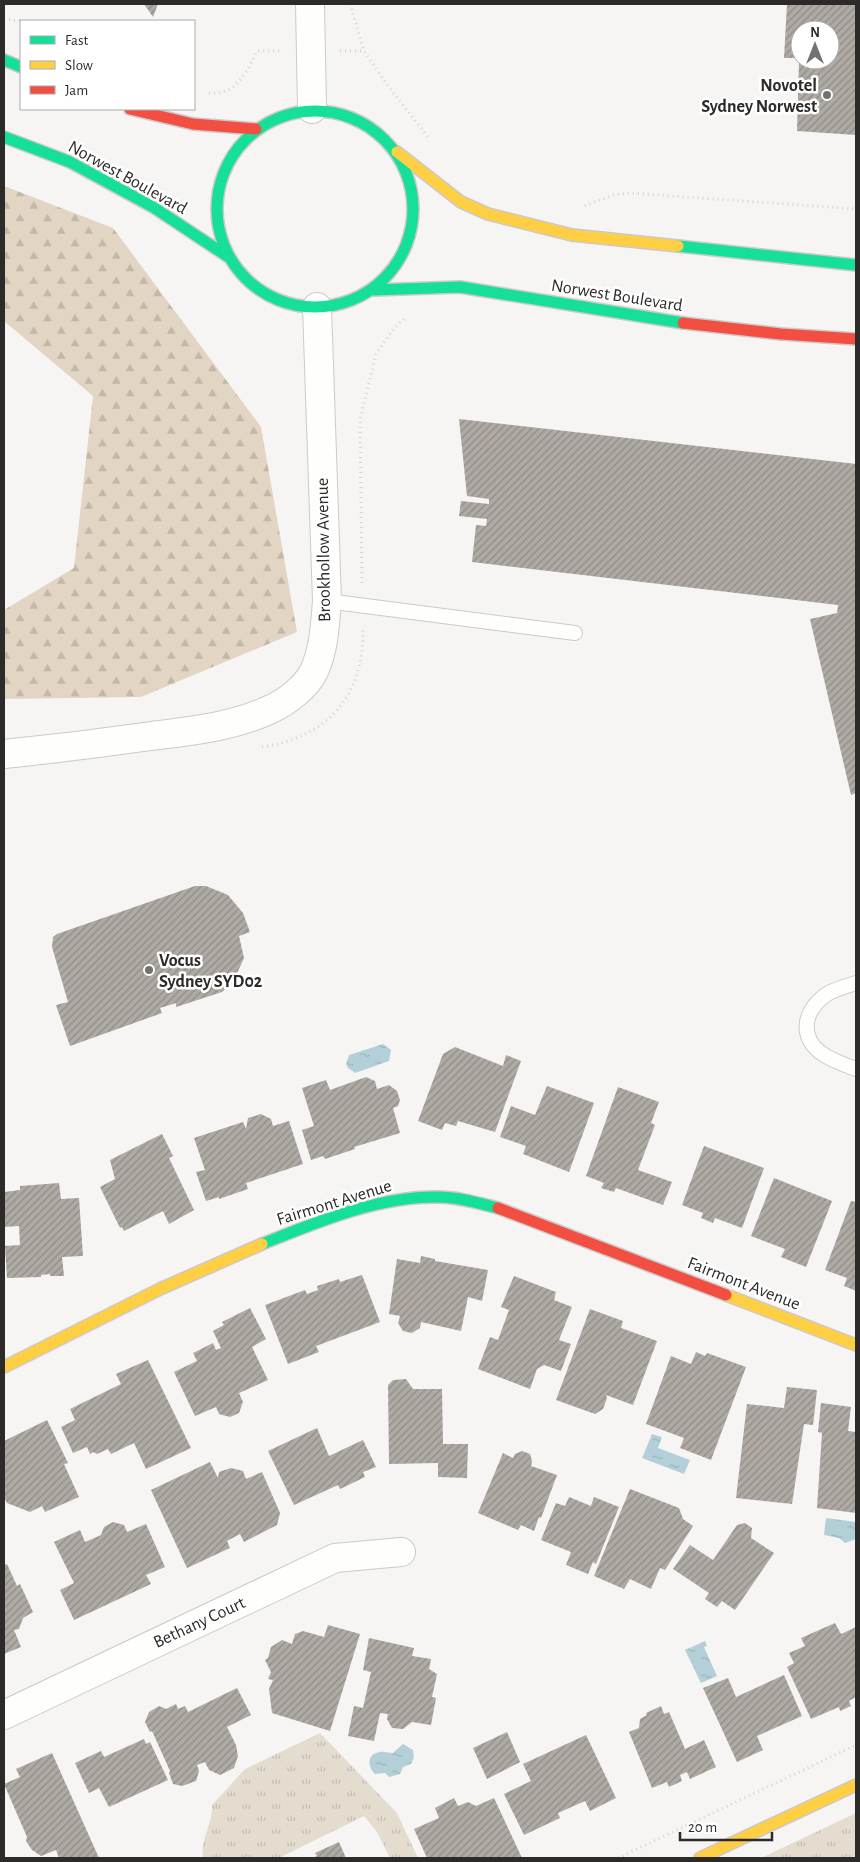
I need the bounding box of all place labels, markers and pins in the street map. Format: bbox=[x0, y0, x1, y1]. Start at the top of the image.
place label: Novotel Sydney Norwest bbox=[701, 77, 817, 116]
marker: Novotel Sydney Norwest bbox=[821, 89, 833, 101]
place label: Vocus Sydney SYD02 bbox=[159, 952, 263, 991]
marker: Vocus Sydney SYD02 bbox=[143, 964, 155, 976]

